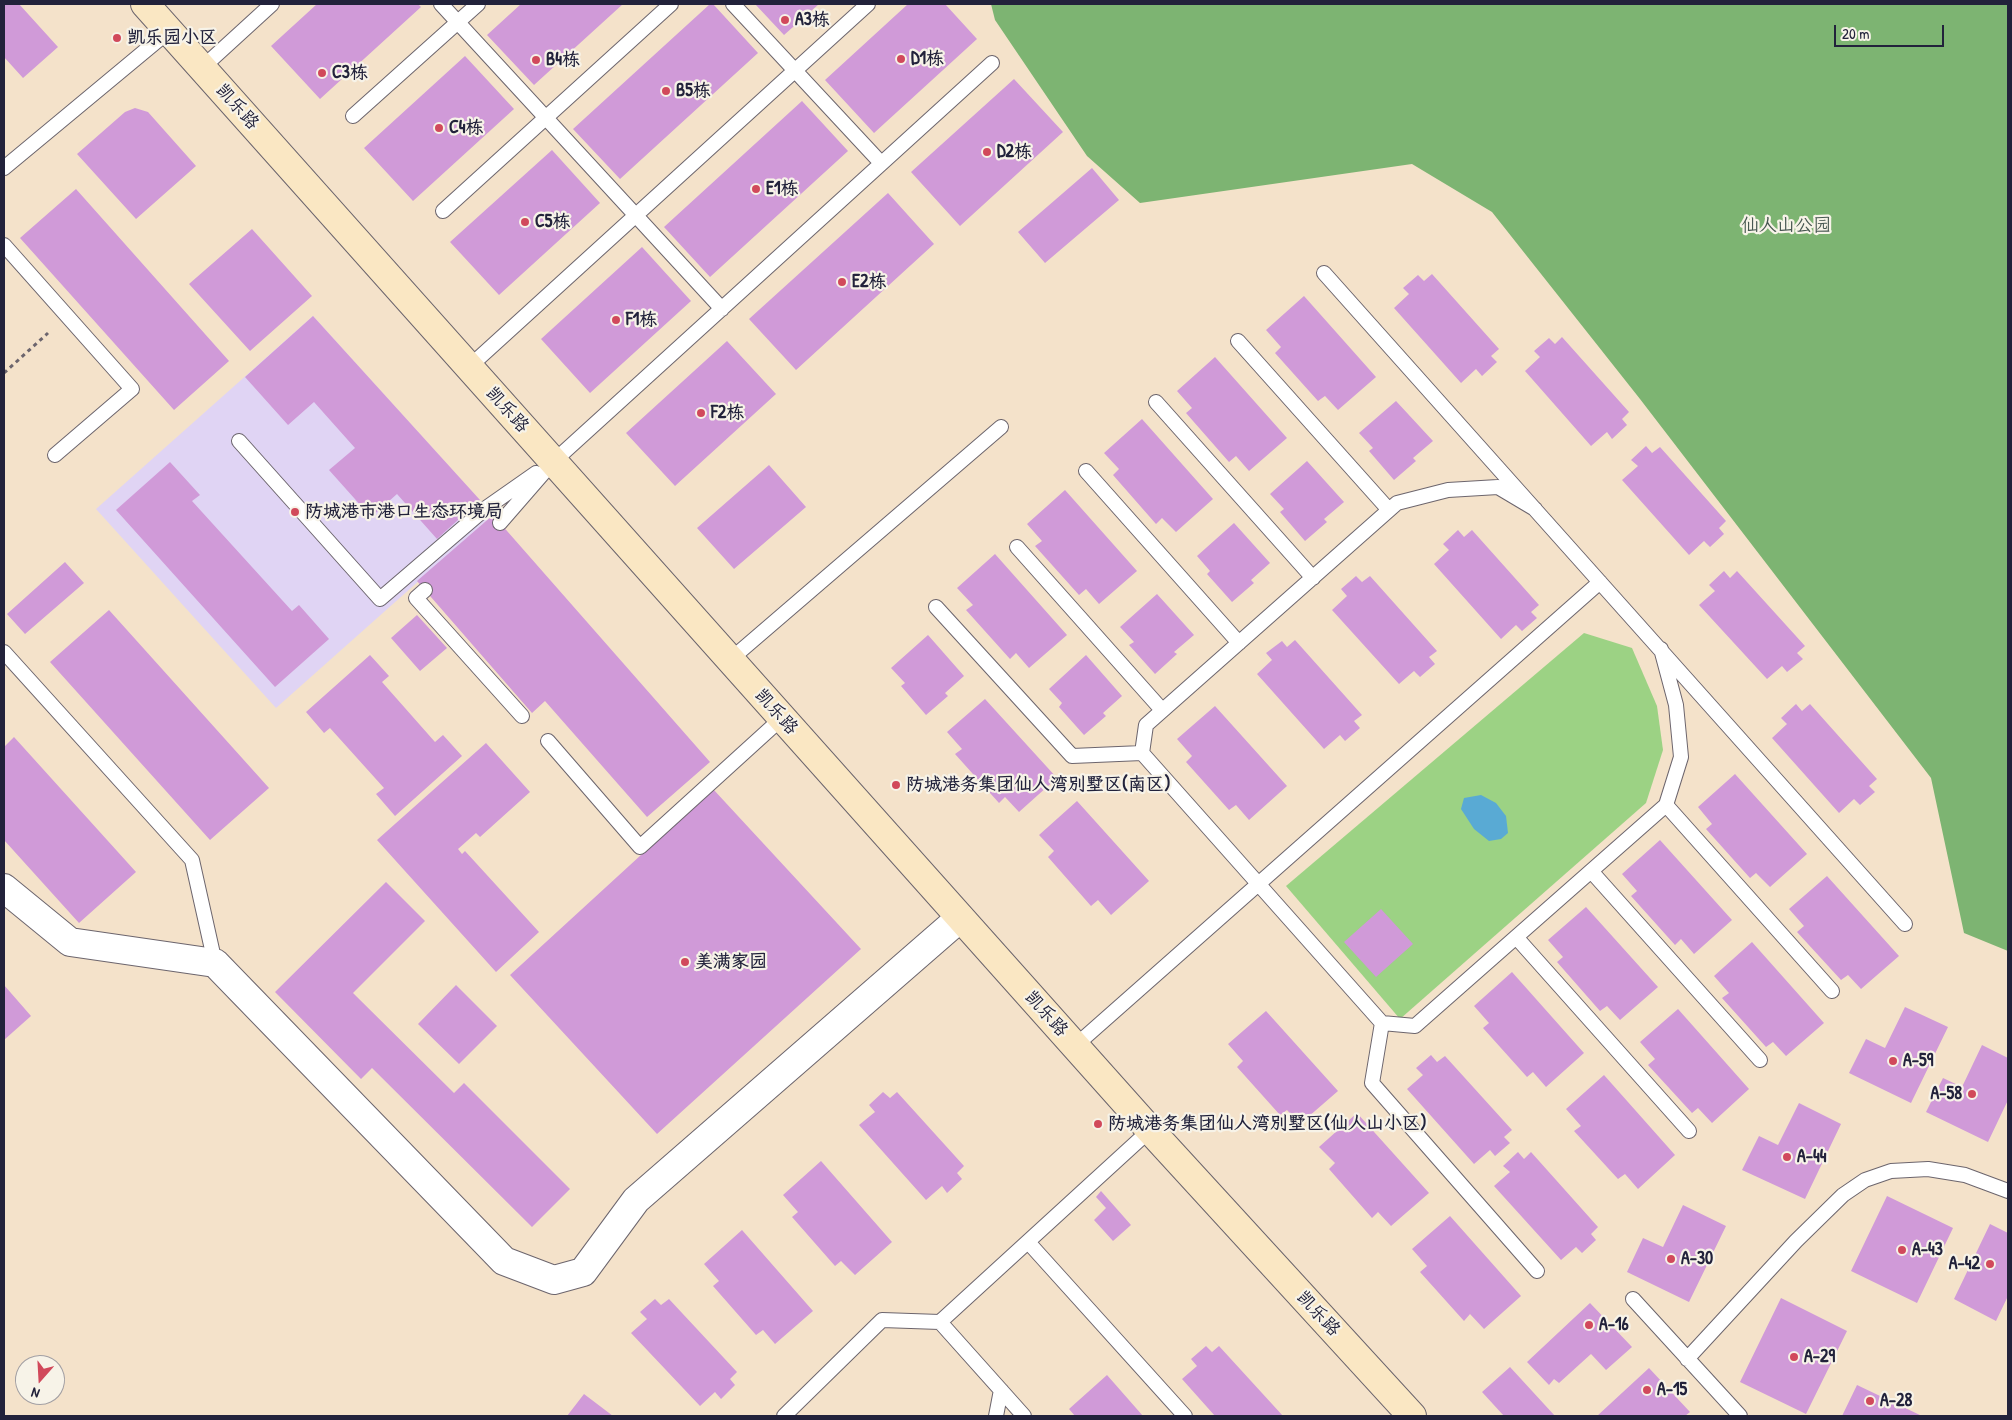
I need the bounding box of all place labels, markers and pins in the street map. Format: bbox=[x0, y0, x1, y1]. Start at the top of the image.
place label: A3栋 bbox=[795, 9, 830, 31]
marker: A3栋 bbox=[779, 14, 791, 26]
place label: 凯乐园小区 bbox=[127, 27, 217, 49]
marker: 凯乐园小区 bbox=[111, 32, 123, 44]
place label: D1栋 bbox=[911, 48, 944, 70]
place label: B4栋 bbox=[546, 49, 580, 71]
marker: D1栋 bbox=[895, 53, 907, 65]
marker: B4栋 bbox=[530, 54, 542, 66]
place label: C3栋 bbox=[332, 62, 368, 84]
marker: C3栋 bbox=[316, 67, 328, 79]
place label: B5栋 bbox=[676, 80, 711, 102]
marker: B5栋 bbox=[660, 85, 672, 97]
place label: C4栋 bbox=[449, 117, 484, 139]
marker: C4栋 bbox=[433, 122, 445, 134]
place label: D2栋 bbox=[997, 141, 1032, 163]
marker: D2栋 bbox=[981, 146, 993, 158]
place label: E1栋 bbox=[766, 178, 798, 200]
marker: E1栋 bbox=[750, 183, 762, 195]
place label: C5栋 bbox=[535, 211, 570, 233]
marker: C5栋 bbox=[519, 216, 531, 228]
place label: E2栋 bbox=[852, 271, 886, 293]
marker: E2栋 bbox=[836, 276, 848, 288]
place label: F1栋 bbox=[626, 309, 657, 331]
marker: F1栋 bbox=[610, 314, 622, 326]
place label: F2栋 bbox=[711, 402, 744, 424]
marker: F2栋 bbox=[695, 407, 707, 419]
place label: 防城港市港口生态环境局 bbox=[305, 501, 503, 523]
marker: 防城港市港口生态环境局 bbox=[289, 506, 301, 518]
place label: 防城港务集团仙人湾别墅区(南区) bbox=[906, 774, 1171, 796]
marker: 防城港务集团仙人湾别墅区(南区) bbox=[890, 779, 902, 791]
place label: 美满家园 bbox=[695, 951, 767, 973]
marker: 美满家园 bbox=[679, 956, 691, 968]
place label: A-59 bbox=[1903, 1050, 1933, 1072]
marker: A-59 bbox=[1887, 1055, 1899, 1067]
place label: A-58 bbox=[1931, 1083, 1962, 1105]
marker: A-58 bbox=[1966, 1088, 1978, 1100]
place label: 防城港务集团仙人湾别墅区(仙人山小区) bbox=[1108, 1113, 1427, 1135]
marker: 防城港务集团仙人湾别墅区(仙人山小区) bbox=[1092, 1118, 1104, 1130]
place label: A-44 bbox=[1797, 1146, 1827, 1168]
marker: A-44 bbox=[1781, 1151, 1793, 1163]
place label: A-43 bbox=[1912, 1239, 1943, 1261]
marker: A-43 bbox=[1896, 1244, 1908, 1256]
place label: A-30 bbox=[1681, 1248, 1713, 1270]
marker: A-30 bbox=[1665, 1253, 1677, 1265]
place label: A-42 bbox=[1949, 1253, 1980, 1275]
marker: A-42 bbox=[1984, 1258, 1996, 1270]
place label: A-16 bbox=[1599, 1314, 1629, 1336]
marker: A-16 bbox=[1583, 1319, 1595, 1331]
place label: A-29 bbox=[1804, 1346, 1835, 1368]
marker: A-29 bbox=[1788, 1351, 1800, 1363]
place label: A-15 bbox=[1657, 1379, 1687, 1401]
marker: A-15 bbox=[1641, 1384, 1653, 1396]
place label: A-28 bbox=[1880, 1390, 1912, 1412]
marker: A-28 bbox=[1864, 1395, 1876, 1407]

